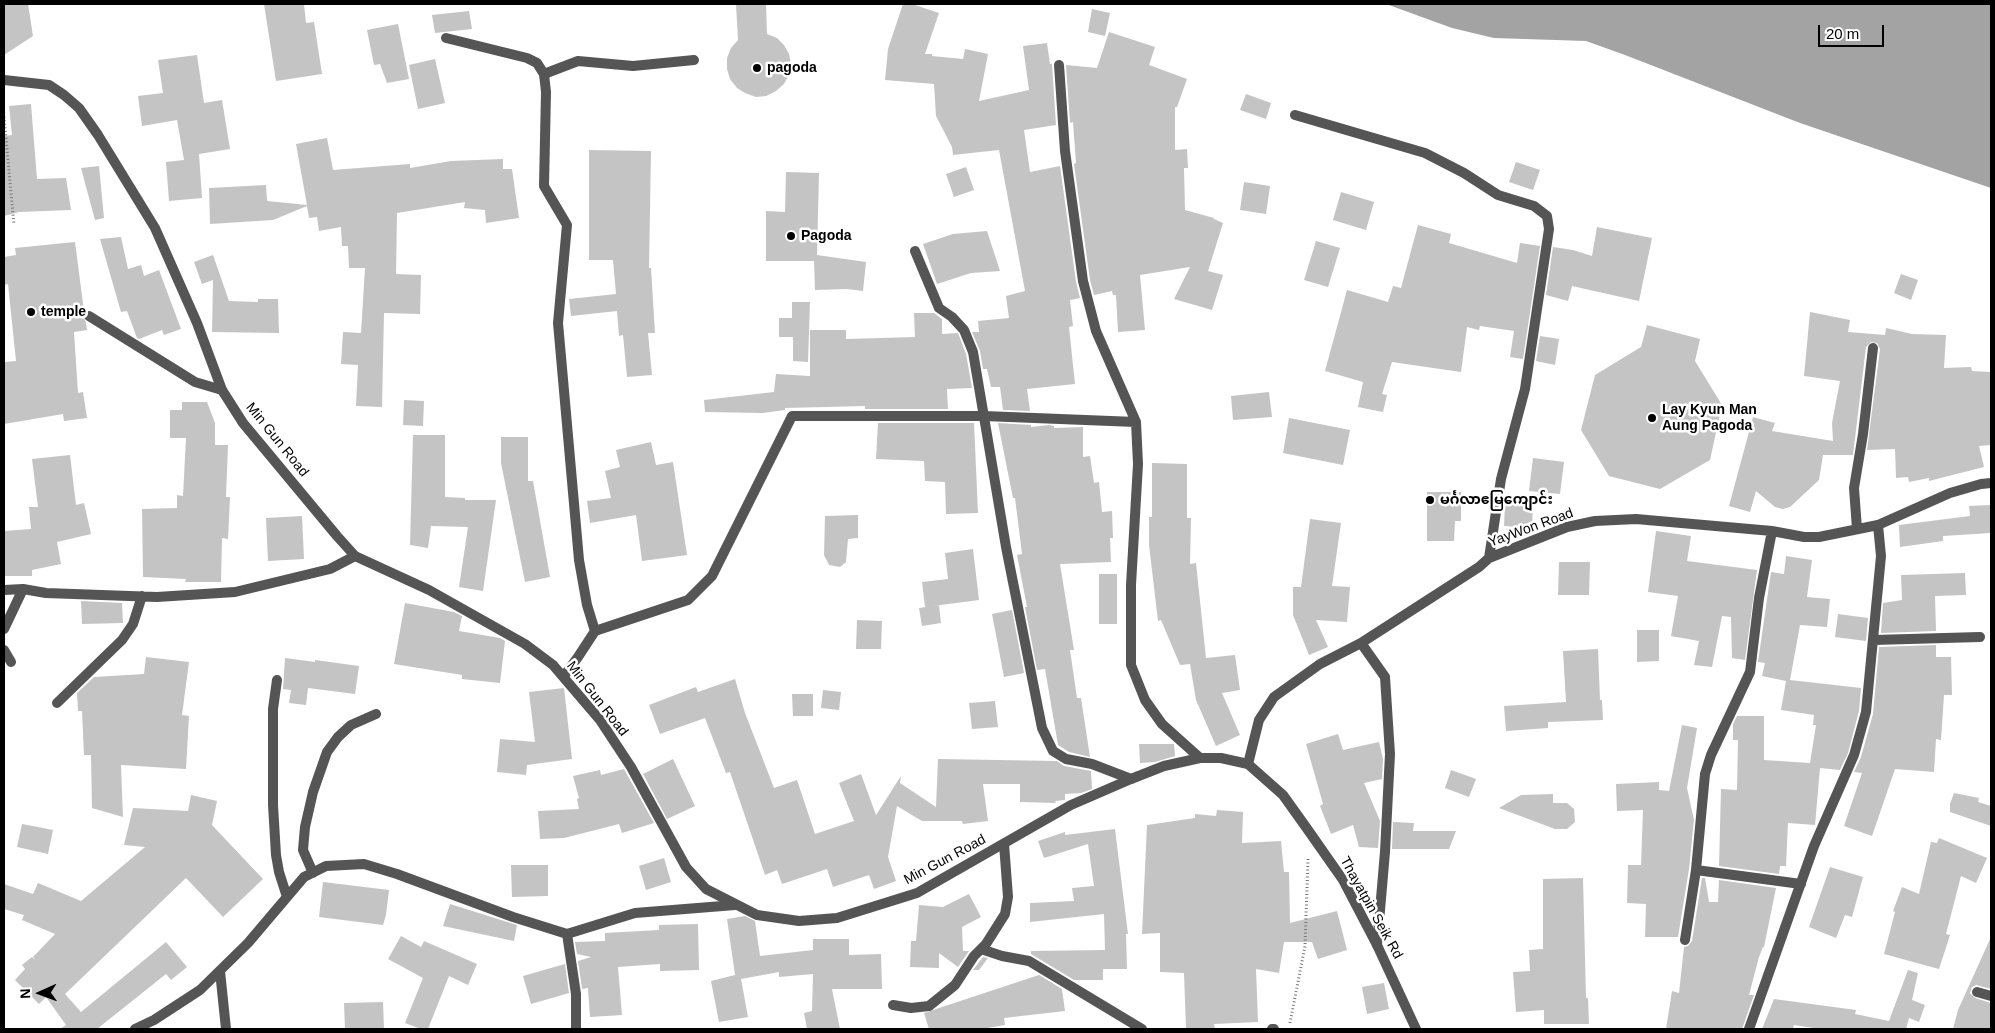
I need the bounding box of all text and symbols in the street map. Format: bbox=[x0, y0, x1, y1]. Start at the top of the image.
scale bar bbox=[1820, 15, 1886, 47]
text: 20 m bbox=[1826, 25, 1859, 42]
place label: pagoda bbox=[767, 60, 817, 76]
marker: pagoda bbox=[751, 62, 763, 74]
place label: Pagoda bbox=[801, 228, 852, 244]
marker: Pagoda bbox=[785, 230, 797, 242]
place label: temple bbox=[41, 304, 86, 320]
marker: temple bbox=[25, 306, 37, 318]
street label: Min Gun Road bbox=[242, 400, 312, 480]
place label: Lay Kyun Man Aung Pagoda bbox=[1662, 402, 1757, 434]
marker: Lay Kyun Man Aung Pagoda bbox=[1646, 412, 1658, 424]
place label: မင်္ဂလာဧမြကျောင်း bbox=[1440, 492, 1553, 508]
marker: မင်္ဂလာဧမြကျောင်း bbox=[1424, 494, 1436, 506]
street label: YayWon Road bbox=[1486, 505, 1576, 551]
street label: Min Gun Road bbox=[563, 658, 631, 740]
street label: Min Gun Road bbox=[901, 831, 989, 889]
street label: Thayatpin Seik Rd bbox=[1336, 854, 1406, 962]
north arrow bbox=[15, 968, 65, 1018]
text: N bbox=[17, 988, 33, 999]

